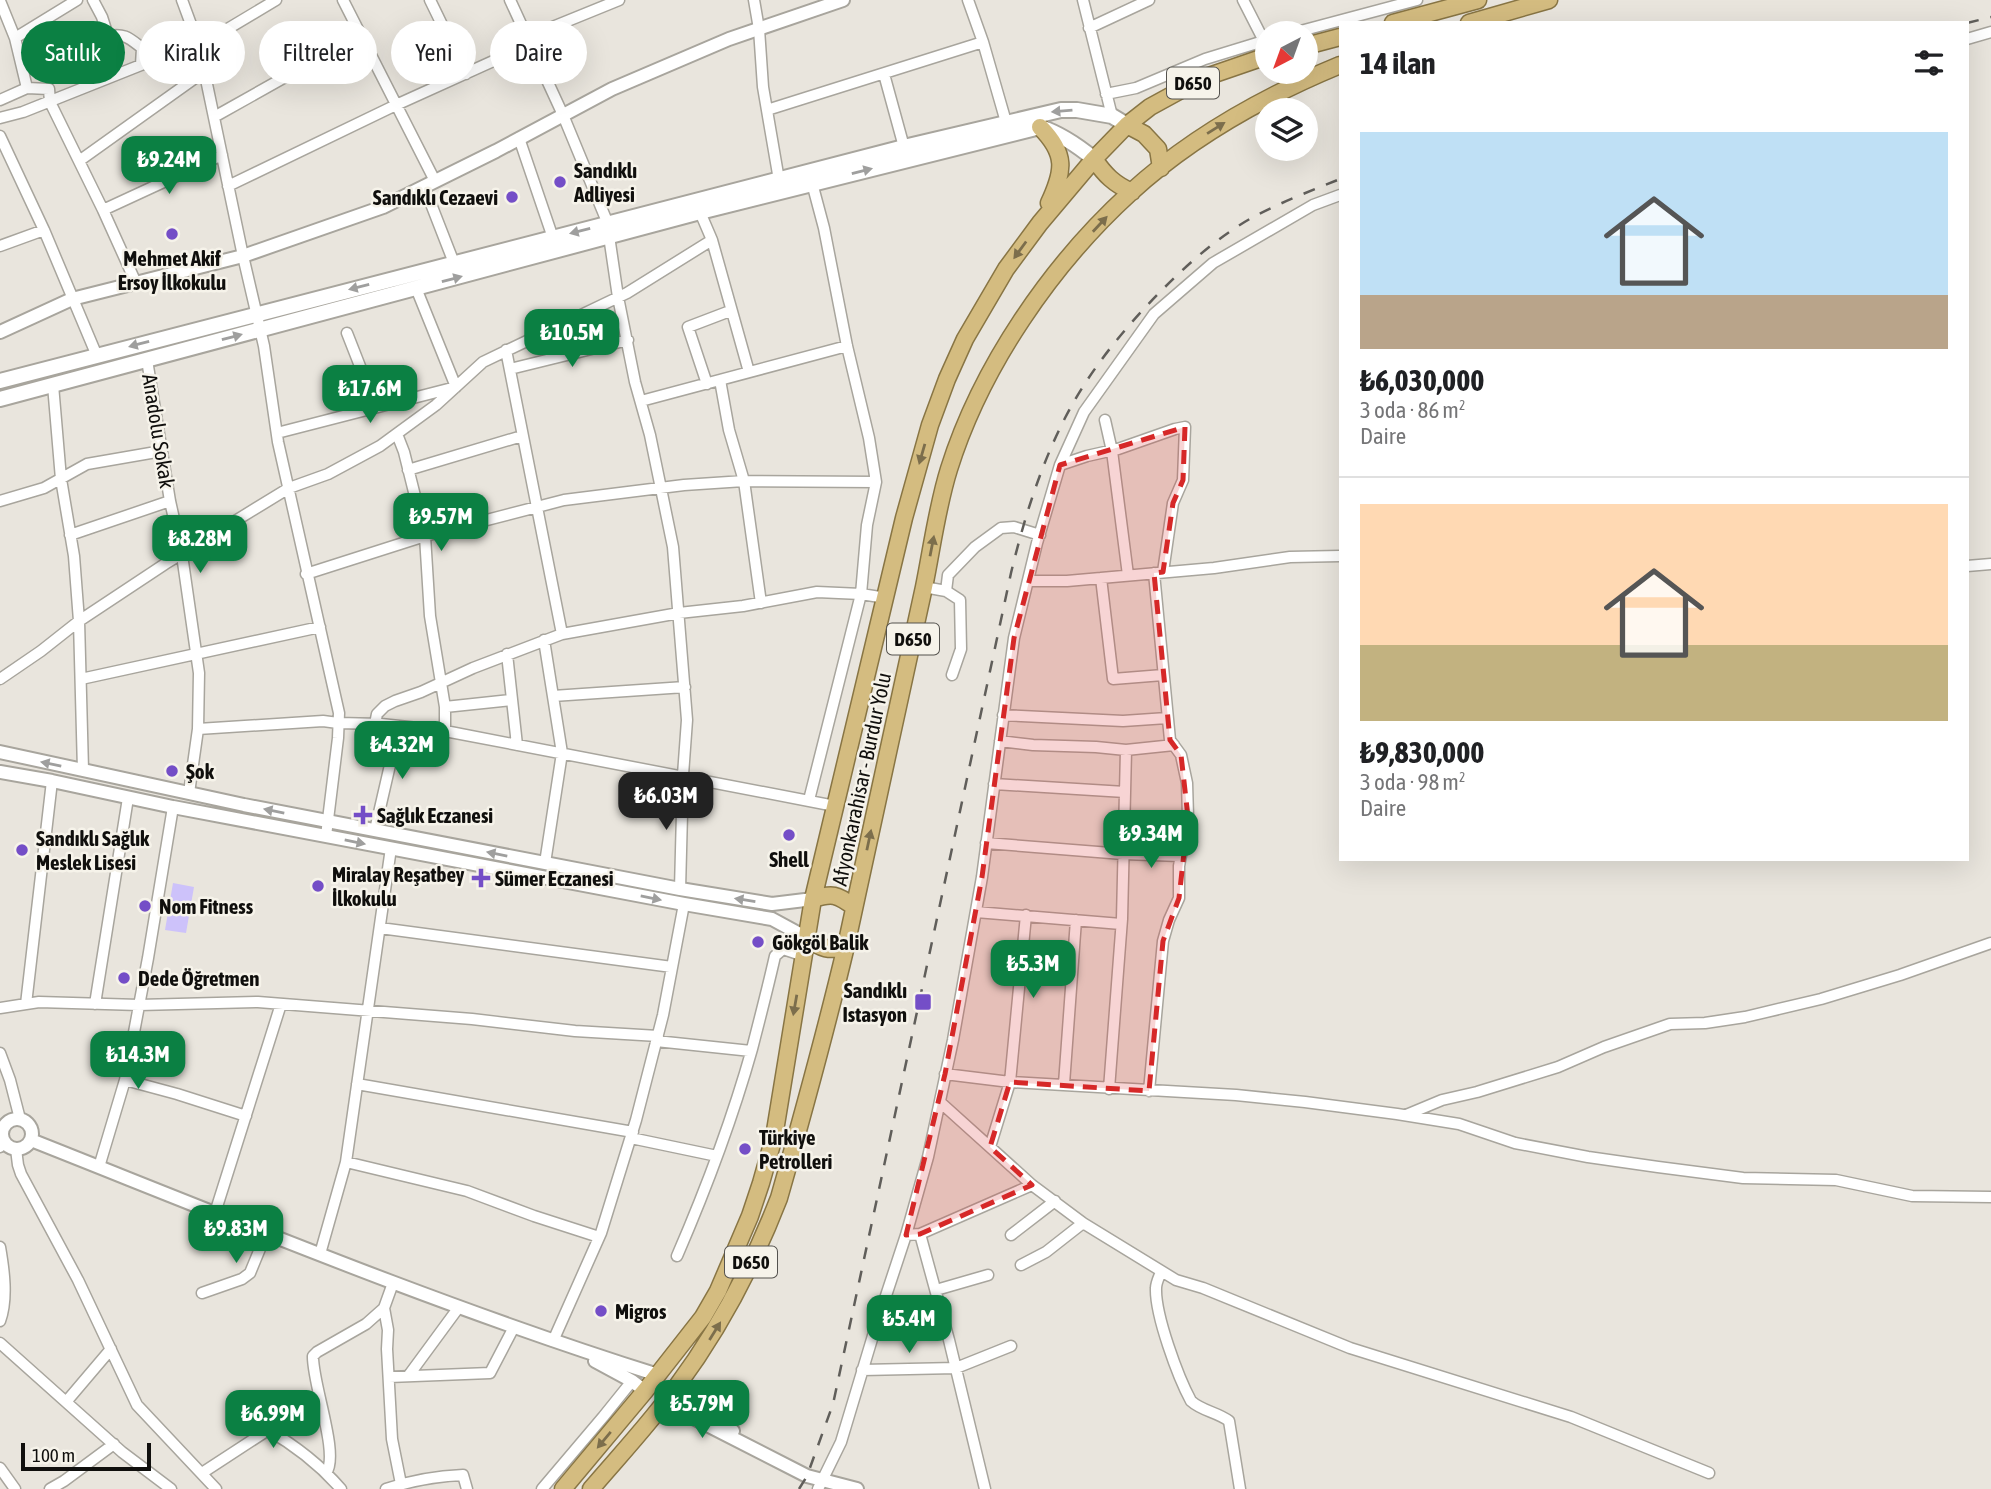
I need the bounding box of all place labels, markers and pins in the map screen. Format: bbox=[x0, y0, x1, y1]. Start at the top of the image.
pin: ₺9.24M bbox=[112, 136, 226, 196]
place label: Sandıklı Adliyesi bbox=[573, 158, 637, 206]
marker: Sandıklı Adliyesi bbox=[552, 174, 568, 190]
place label: Sandıklı Cezaevi bbox=[373, 185, 498, 209]
marker: Sandıklı Cezaevi bbox=[504, 189, 520, 205]
marker: Mehmet Akif Ersoy İlkokulu bbox=[164, 226, 180, 242]
place label: Mehmet Akif Ersoy İlkokulu bbox=[118, 246, 226, 294]
pin: ₺10.5M bbox=[515, 310, 629, 369]
pin: ₺17.6M bbox=[313, 366, 427, 425]
pin: ₺9.57M bbox=[384, 494, 498, 553]
pin: ₺8.28M bbox=[143, 516, 257, 575]
pin: ₺4.32M bbox=[345, 722, 459, 781]
place label: Şok bbox=[186, 759, 215, 783]
marker: Şok bbox=[164, 763, 180, 779]
pin: ₺6.03M bbox=[609, 772, 723, 832]
place label: Sağlık Eczanesi bbox=[377, 803, 493, 827]
marker: Sağlık Eczanesi bbox=[355, 807, 371, 823]
pin: ₺9.34M bbox=[1094, 810, 1208, 870]
place label: Sandıklı Sağlık Meslek Lisesi bbox=[36, 826, 150, 874]
marker: Shell bbox=[781, 827, 797, 843]
marker: Sandıklı Sağlık Meslek Lisesi bbox=[14, 842, 30, 858]
place label: Shell bbox=[769, 847, 809, 871]
place label: Miralay Reşatbey İlkokulu bbox=[332, 862, 465, 910]
place label: Sümer Eczanesi bbox=[495, 866, 614, 890]
marker: Sümer Eczanesi bbox=[473, 870, 489, 886]
marker: Miralay Reşatbey İlkokulu bbox=[310, 878, 326, 894]
place label: Nom Fitness bbox=[159, 894, 254, 918]
marker: Nom Fitness bbox=[137, 898, 153, 914]
place label: Gökgöl Balik bbox=[772, 930, 869, 954]
marker: Gökgöl Balik bbox=[750, 934, 766, 950]
pin: ₺5.3M bbox=[984, 940, 1082, 1000]
place label: Dede Öğretmen bbox=[138, 966, 259, 990]
marker: Dede Öğretmen bbox=[116, 970, 132, 986]
place label: Sandıklı Istasyon bbox=[843, 978, 907, 1026]
marker: Sandıklı Istasyon bbox=[913, 992, 933, 1012]
pin: ₺14.3M bbox=[81, 1032, 195, 1091]
place label: Türkiye Petrolleri bbox=[759, 1125, 832, 1173]
marker: Türkiye Petrolleri bbox=[737, 1141, 753, 1157]
pin: ₺9.83M bbox=[179, 1206, 293, 1265]
pin: ₺5.4M bbox=[860, 1296, 958, 1355]
place label: Migros bbox=[615, 1299, 667, 1323]
marker: Migros bbox=[593, 1303, 609, 1319]
pin: ₺5.79M bbox=[645, 1380, 759, 1440]
pin: ₺6.99M bbox=[216, 1390, 330, 1450]

